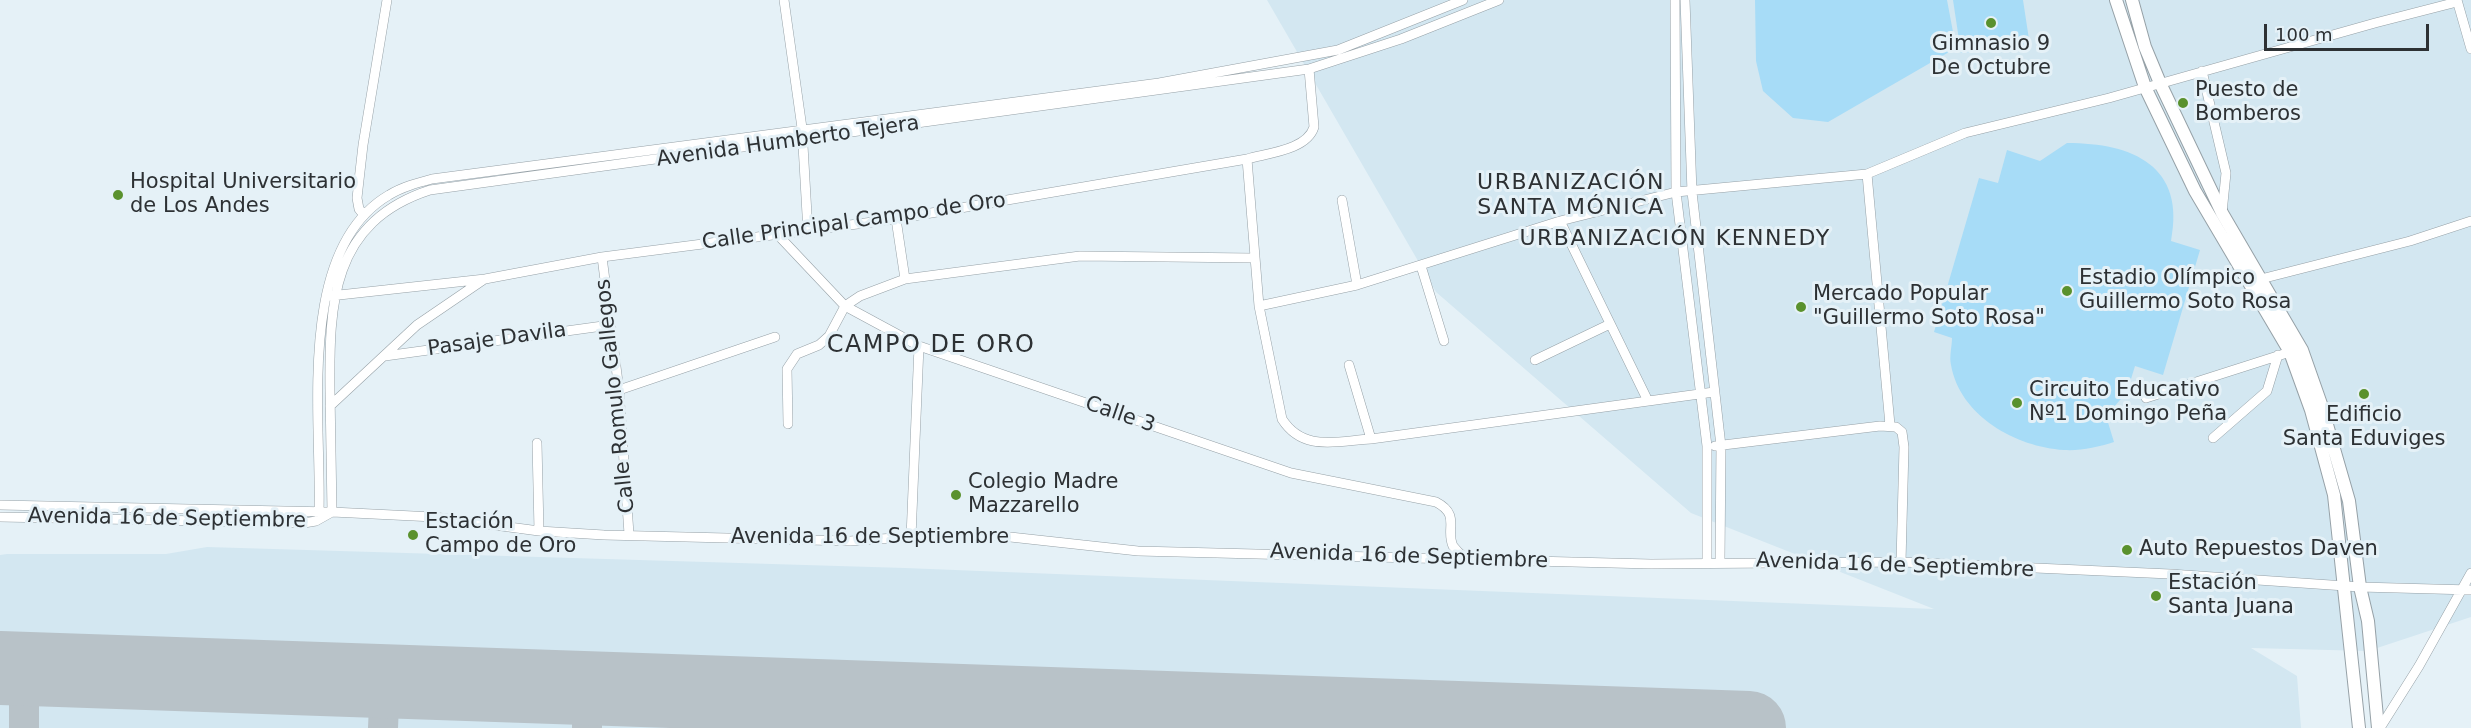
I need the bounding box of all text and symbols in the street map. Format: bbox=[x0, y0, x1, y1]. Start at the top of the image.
scale bar bbox=[2267, 12, 2432, 50]
marker: Gimnasio 9 De Octubre bbox=[1984, 16, 1998, 30]
text: 100 m bbox=[2275, 24, 2333, 45]
place label: Gimnasio 9 De Octubre bbox=[1931, 32, 2051, 82]
place label: Puesto de Bomberos bbox=[2195, 78, 2301, 128]
marker: Puesto de Bomberos bbox=[2176, 96, 2190, 110]
street label: Avenida Humberto Tejera bbox=[655, 111, 921, 173]
place label: Hospital Universitario de Los Andes bbox=[130, 170, 356, 220]
district label: URBANIZACIÓN SANTA MÓNICA bbox=[1477, 170, 1665, 222]
marker: Hospital Universitario de Los Andes bbox=[111, 188, 125, 202]
street label: Calle Principal Campo de Oro bbox=[701, 188, 1007, 256]
district label: URBANIZACIÓN KENNEDY bbox=[1519, 226, 1831, 252]
place label: Estadio Olímpico Guillermo Soto Rosa bbox=[2079, 266, 2291, 316]
street label: Calle Romulo Gallegos bbox=[591, 278, 641, 514]
place label: Mercado Popular "Guillermo Soto Rosa" bbox=[1813, 282, 2045, 332]
marker: Estadio Olímpico Guillermo Soto Rosa bbox=[2060, 284, 2074, 298]
marker: Mercado Popular "Guillermo Soto Rosa" bbox=[1794, 300, 1808, 314]
street label: Pasaje Davila bbox=[426, 318, 568, 362]
district label: CAMPO DE ORO bbox=[827, 332, 1035, 360]
place label: Circuito Educativo Nº1 Domingo Peña bbox=[2029, 378, 2227, 428]
marker: Edificio Santa Eduviges bbox=[2357, 387, 2371, 401]
street label: Calle 3 bbox=[1082, 391, 1158, 439]
marker: Circuito Educativo Nº1 Domingo Peña bbox=[2010, 396, 2024, 410]
place label: Edificio Santa Eduviges bbox=[2283, 403, 2445, 453]
place label: Colegio Madre Mazzarello bbox=[968, 470, 1118, 520]
marker: Colegio Madre Mazzarello bbox=[949, 488, 963, 502]
street label: Avenida 16 de Septiembre bbox=[28, 504, 306, 534]
place label: Estación Campo de Oro bbox=[425, 510, 576, 560]
street label: Avenida 16 de Septiembre bbox=[731, 525, 1009, 551]
marker: Estación Campo de Oro bbox=[406, 528, 420, 542]
place label: Auto Repuestos Daven bbox=[2139, 537, 2378, 563]
street label: Avenida 16 de Septiembre bbox=[1270, 540, 1548, 574]
marker: Auto Repuestos Daven bbox=[2120, 543, 2134, 557]
street label: Avenida 16 de Septiembre bbox=[1756, 549, 2034, 583]
place label: Estación Santa Juana bbox=[2168, 571, 2294, 621]
marker: Estación Santa Juana bbox=[2149, 589, 2163, 603]

